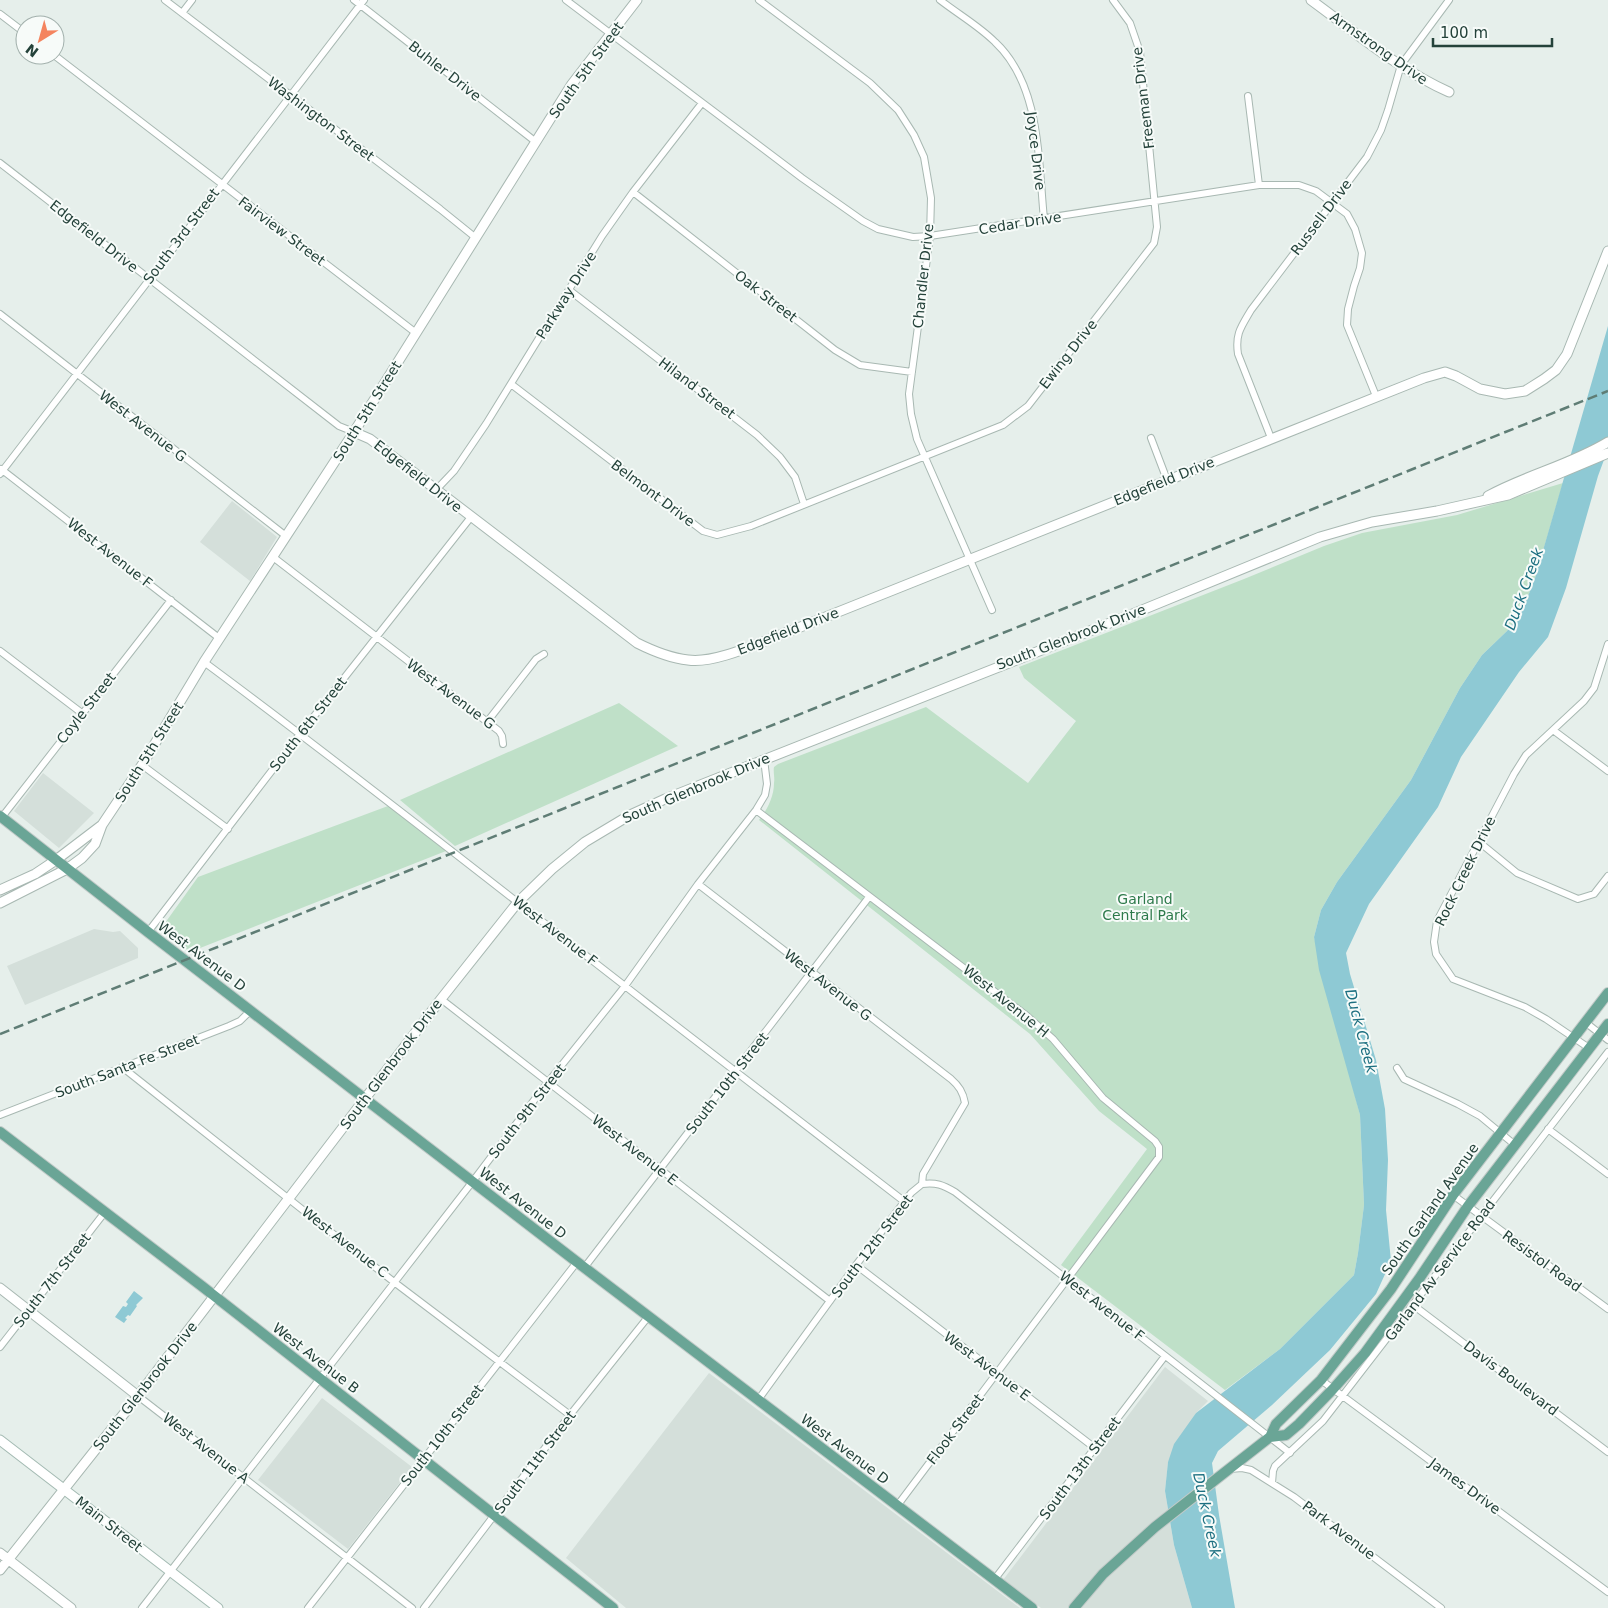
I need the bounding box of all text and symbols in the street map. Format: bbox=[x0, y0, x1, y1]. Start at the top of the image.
street label: Armstrong Drive bbox=[1327, 8, 1431, 88]
north arrow bbox=[15, 15, 65, 65]
scale bar bbox=[1433, 15, 1552, 47]
street label: South 5th Street bbox=[546, 18, 627, 121]
text: 100 m bbox=[1440, 24, 1488, 42]
street label: Buhler Drive bbox=[406, 38, 484, 104]
text: N bbox=[23, 40, 42, 60]
street label: Freeman Drive bbox=[1129, 46, 1157, 150]
street label: Washington Street bbox=[265, 74, 378, 165]
street label: Joyce Drive bbox=[1023, 110, 1049, 191]
street label: Russell Drive bbox=[1287, 176, 1355, 258]
street label: South 3rd Street bbox=[140, 185, 222, 287]
street label: Fairview Street bbox=[236, 193, 329, 269]
street label: Edgefield Drive bbox=[47, 197, 141, 275]
street label: Cedar Drive bbox=[978, 209, 1062, 237]
street label: Chandler Drive bbox=[910, 223, 936, 329]
street label: Parkway Drive bbox=[533, 248, 599, 342]
street label: Oak Street bbox=[732, 267, 801, 326]
street label: Ewing Drive bbox=[1036, 316, 1100, 392]
street label: Hiland Street bbox=[656, 354, 739, 422]
street label: South 5th Street bbox=[330, 357, 405, 464]
street label: West Avenue G bbox=[96, 387, 190, 465]
street label: Edgefield Drive bbox=[371, 437, 465, 515]
street label: Edgefield Drive bbox=[1111, 454, 1217, 508]
street label: Belmont Drive bbox=[608, 456, 698, 530]
street label: West Avenue F bbox=[64, 515, 156, 591]
water label: Duck Creek bbox=[1501, 544, 1548, 633]
street label: South Glenbrook Drive bbox=[994, 601, 1148, 673]
street label: Edgefield Drive bbox=[735, 604, 841, 658]
street label: West Avenue G bbox=[404, 656, 498, 732]
street label: Coyle Street bbox=[53, 669, 119, 747]
street label: South 6th Street bbox=[266, 673, 350, 774]
street label: South 5th Street bbox=[112, 698, 187, 805]
street label: South Glenbrook Drive bbox=[620, 750, 772, 826]
street label: Rock Creek Drive bbox=[1431, 813, 1499, 929]
park label: Garland Central Park bbox=[1102, 891, 1189, 923]
street label: West Avenue F bbox=[509, 893, 601, 969]
street label: West Avenue D bbox=[155, 918, 249, 994]
street label: West Avenue G bbox=[781, 946, 875, 1024]
street label: West Avenue H bbox=[960, 961, 1052, 1041]
water label: Duck Creek bbox=[1341, 987, 1381, 1076]
street label: South Glenbrook Drive bbox=[337, 996, 445, 1132]
street label: South 10th Street bbox=[682, 1029, 772, 1137]
street label: South Santa Fe Street bbox=[53, 1031, 202, 1101]
street label: South 9th Street bbox=[485, 1060, 569, 1161]
street label: West Avenue E bbox=[589, 1112, 681, 1188]
street label: South Garland Avenue bbox=[1378, 1140, 1482, 1278]
street label: West Avenue D bbox=[476, 1164, 570, 1242]
street label: South 12th Street bbox=[828, 1191, 916, 1300]
street label: Garland Av Service Road bbox=[1382, 1196, 1498, 1344]
street label: West Avenue C bbox=[299, 1203, 392, 1281]
street label: Resistol Road bbox=[1499, 1227, 1585, 1295]
street label: South 7th Street bbox=[10, 1229, 94, 1330]
street label: West Avenue F bbox=[1056, 1268, 1148, 1344]
street label: South Glenbrook Drive bbox=[90, 1319, 200, 1453]
street label: West Avenue B bbox=[270, 1319, 362, 1397]
street label: West Avenue E bbox=[941, 1328, 1033, 1404]
street label: Davis Boulevard bbox=[1461, 1337, 1561, 1419]
street label: South 10th Street bbox=[397, 1381, 487, 1489]
street label: Flook Street bbox=[923, 1390, 987, 1467]
street label: South 11th Street bbox=[491, 1407, 579, 1516]
street label: West Avenue A bbox=[160, 1409, 253, 1487]
street label: West Avenue D bbox=[798, 1411, 892, 1487]
street label: South 13th Street bbox=[1036, 1413, 1124, 1522]
street label: James Drive bbox=[1425, 1454, 1504, 1517]
water label: Duck Creek bbox=[1189, 1471, 1225, 1560]
street label: Main Street bbox=[72, 1493, 146, 1555]
street label: Park Avenue bbox=[1300, 1498, 1378, 1562]

